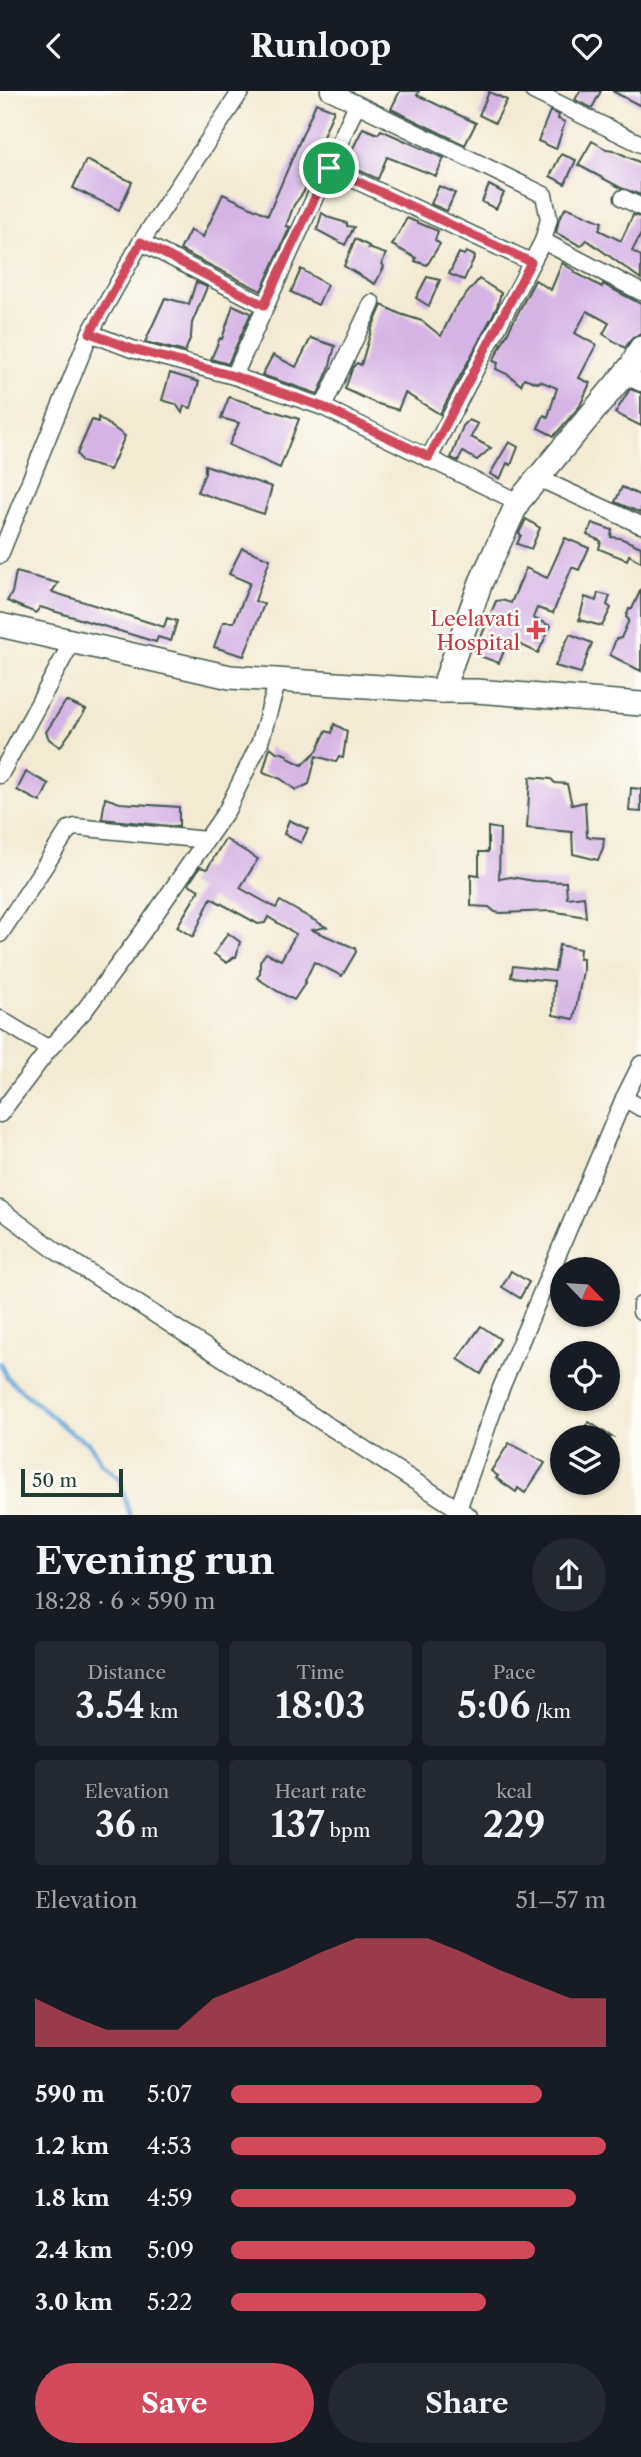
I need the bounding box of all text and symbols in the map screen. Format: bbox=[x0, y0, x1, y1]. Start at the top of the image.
text: Runloop bbox=[250, 26, 391, 65]
icon: back bbox=[35, 27, 73, 65]
icon: heart bbox=[568, 27, 606, 65]
pin bbox=[299, 138, 359, 198]
icon: arrive bbox=[310, 149, 348, 187]
place label: Leelavati Hospital bbox=[430, 606, 520, 655]
marker: Leelavati Hospital bbox=[526, 620, 546, 640]
north arrow bbox=[550, 1257, 620, 1327]
map controls bbox=[550, 1257, 620, 1495]
button: locate bbox=[550, 1341, 620, 1411]
button: layers bbox=[550, 1425, 620, 1495]
scale bar bbox=[21, 1467, 122, 1498]
text: 50 m bbox=[32, 1469, 77, 1492]
text: Evening run bbox=[35, 1537, 275, 1584]
button: share bbox=[532, 1538, 606, 1612]
text: 18:28 · 6 × 590 m bbox=[35, 1587, 215, 1615]
text: Distance bbox=[88, 1661, 166, 1684]
text: Time bbox=[296, 1661, 345, 1684]
text: Pace bbox=[493, 1661, 536, 1684]
text: 3.54 bbox=[75, 1684, 145, 1727]
text: 18:03 bbox=[276, 1684, 365, 1727]
text: 5:06 bbox=[457, 1684, 530, 1727]
text: km bbox=[145, 1700, 178, 1723]
text: /km bbox=[530, 1700, 571, 1723]
text: Elevation bbox=[84, 1780, 169, 1803]
text: Heart rate bbox=[275, 1780, 366, 1803]
text: kcal bbox=[496, 1780, 532, 1803]
text: 36 bbox=[95, 1803, 136, 1846]
text: 137 bbox=[271, 1803, 324, 1846]
text: 229 bbox=[483, 1803, 545, 1846]
text: m bbox=[136, 1819, 159, 1842]
text: bpm bbox=[324, 1819, 370, 1842]
text: Elevation bbox=[35, 1886, 138, 1914]
text: 51–57 m bbox=[515, 1886, 606, 1914]
text: 590 m bbox=[35, 2080, 105, 2108]
text: 5:07 bbox=[147, 2080, 192, 2108]
text: 1.2 km bbox=[35, 2132, 109, 2160]
text: 4:53 bbox=[147, 2132, 192, 2160]
text: 1.8 km bbox=[35, 2184, 110, 2212]
text: 4:59 bbox=[147, 2184, 193, 2212]
text: 2.4 km bbox=[35, 2236, 112, 2264]
text: 5:09 bbox=[147, 2236, 194, 2264]
text: 3.0 km bbox=[35, 2288, 113, 2316]
text: 5:22 bbox=[147, 2288, 192, 2316]
button: Save bbox=[35, 2363, 314, 2443]
button: Share bbox=[328, 2363, 606, 2443]

